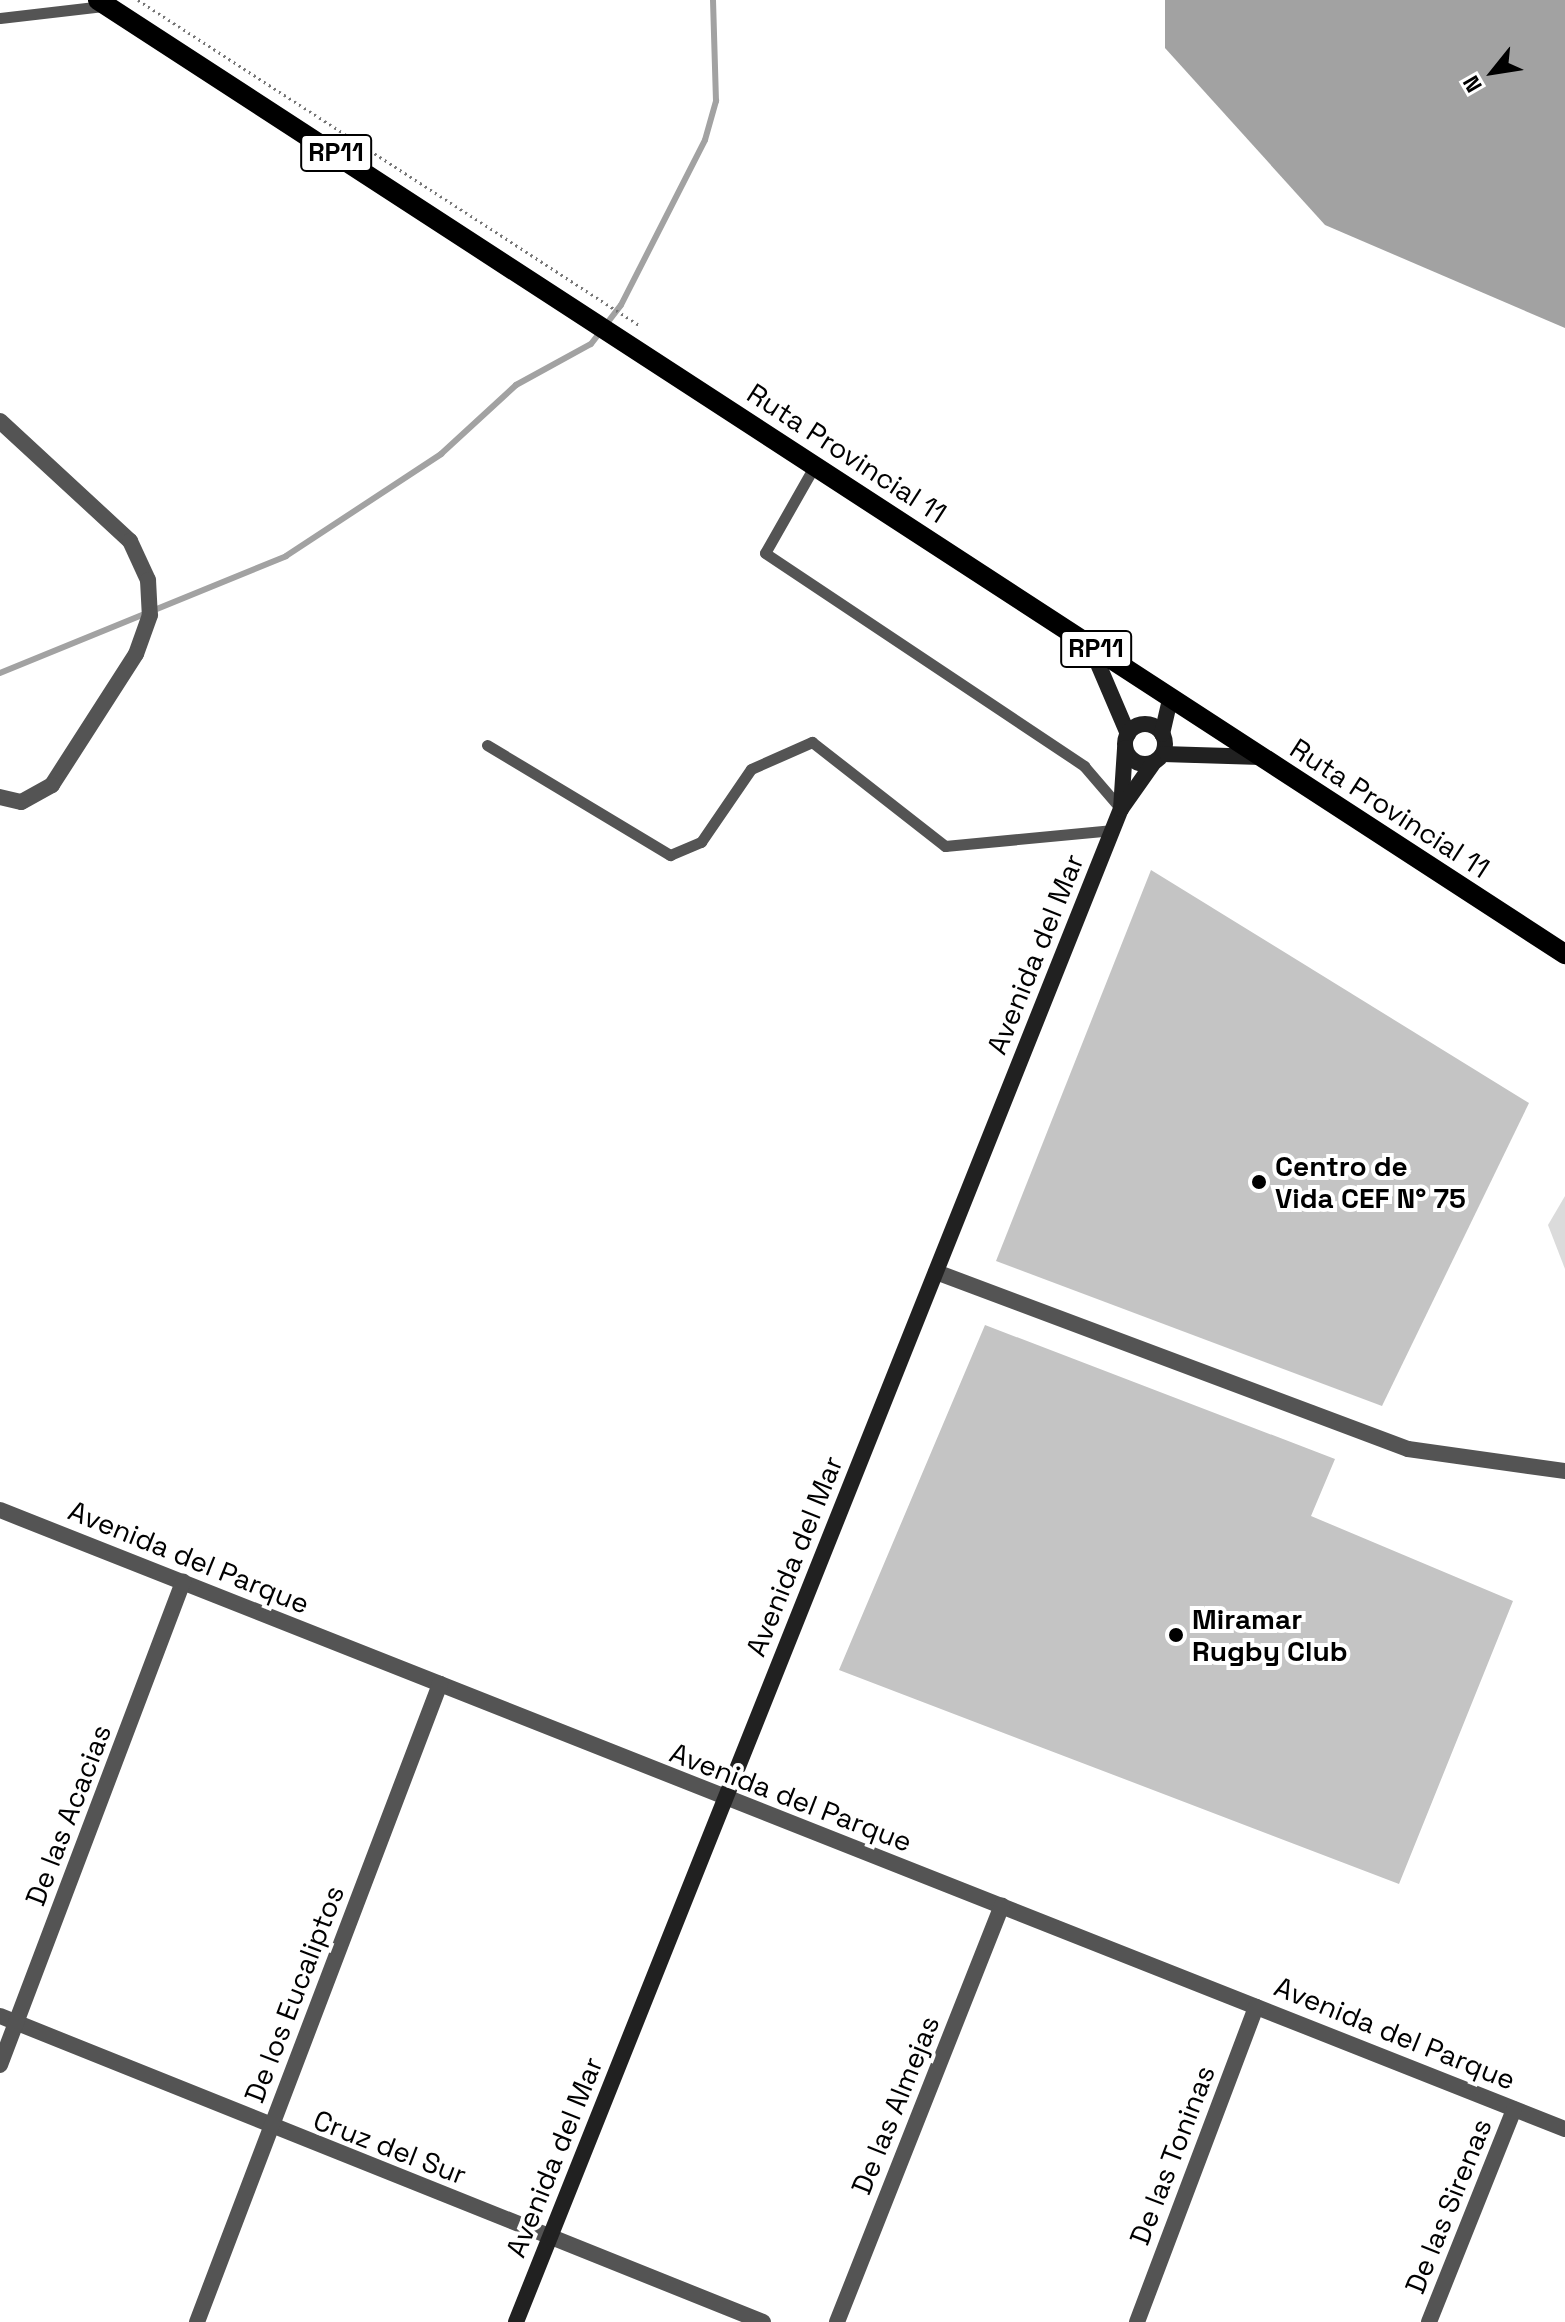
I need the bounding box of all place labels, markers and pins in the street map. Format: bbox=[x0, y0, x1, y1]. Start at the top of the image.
place label: Centro de Vida CEF N° 75 bbox=[1275, 1149, 1466, 1215]
marker: Centro de Vida CEF N° 75 bbox=[1250, 1173, 1268, 1191]
place label: Miramar Rugby Club bbox=[1192, 1602, 1348, 1668]
marker: Miramar Rugby Club bbox=[1167, 1626, 1185, 1644]

